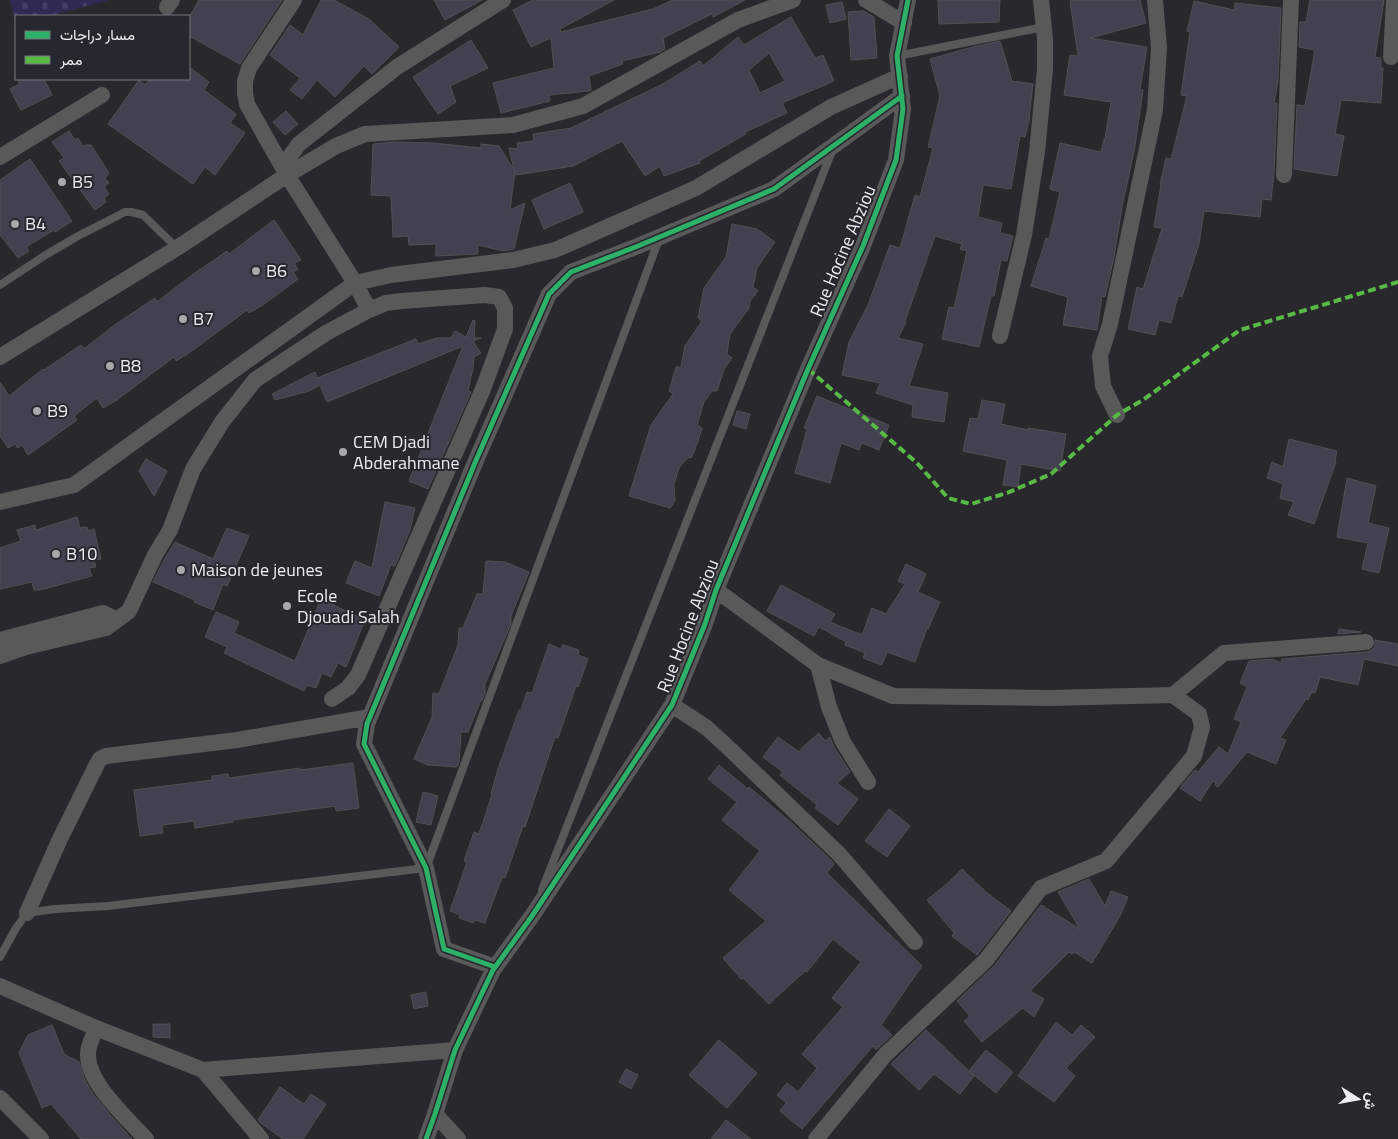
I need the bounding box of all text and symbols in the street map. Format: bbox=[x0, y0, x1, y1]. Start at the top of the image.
legend bbox=[15, 15, 190, 80]
text: مسار دراجات bbox=[60, 23, 135, 46]
text: ممر bbox=[59, 48, 82, 71]
place label: B5 bbox=[72, 168, 93, 195]
marker: B5 bbox=[56, 176, 68, 188]
street label: Rue Hocine Abziou bbox=[803, 181, 883, 321]
place label: B4 bbox=[25, 210, 46, 237]
marker: B4 bbox=[9, 218, 21, 230]
place label: B6 bbox=[266, 257, 287, 284]
marker: B6 bbox=[250, 265, 262, 277]
place label: B7 bbox=[193, 305, 214, 332]
marker: B7 bbox=[177, 313, 189, 325]
place label: B8 bbox=[120, 352, 141, 379]
marker: B8 bbox=[104, 360, 116, 372]
place label: B9 bbox=[47, 397, 68, 424]
marker: B9 bbox=[31, 405, 43, 417]
place label: CEM Djadi Abderahmane bbox=[353, 428, 460, 476]
marker: CEM Djadi Abderahmane bbox=[337, 446, 349, 458]
place label: B10 bbox=[66, 540, 97, 567]
marker: B10 bbox=[50, 548, 62, 560]
street label: Rue Hocine Abziou bbox=[650, 555, 725, 697]
place label: Maison de jeunes bbox=[191, 556, 323, 583]
marker: Maison de jeunes bbox=[175, 564, 187, 576]
place label: Ecole Djouadi Salah bbox=[297, 582, 400, 630]
marker: Ecole Djouadi Salah bbox=[281, 600, 293, 612]
north arrow bbox=[1333, 1074, 1383, 1124]
text: ش bbox=[1359, 1091, 1383, 1112]

